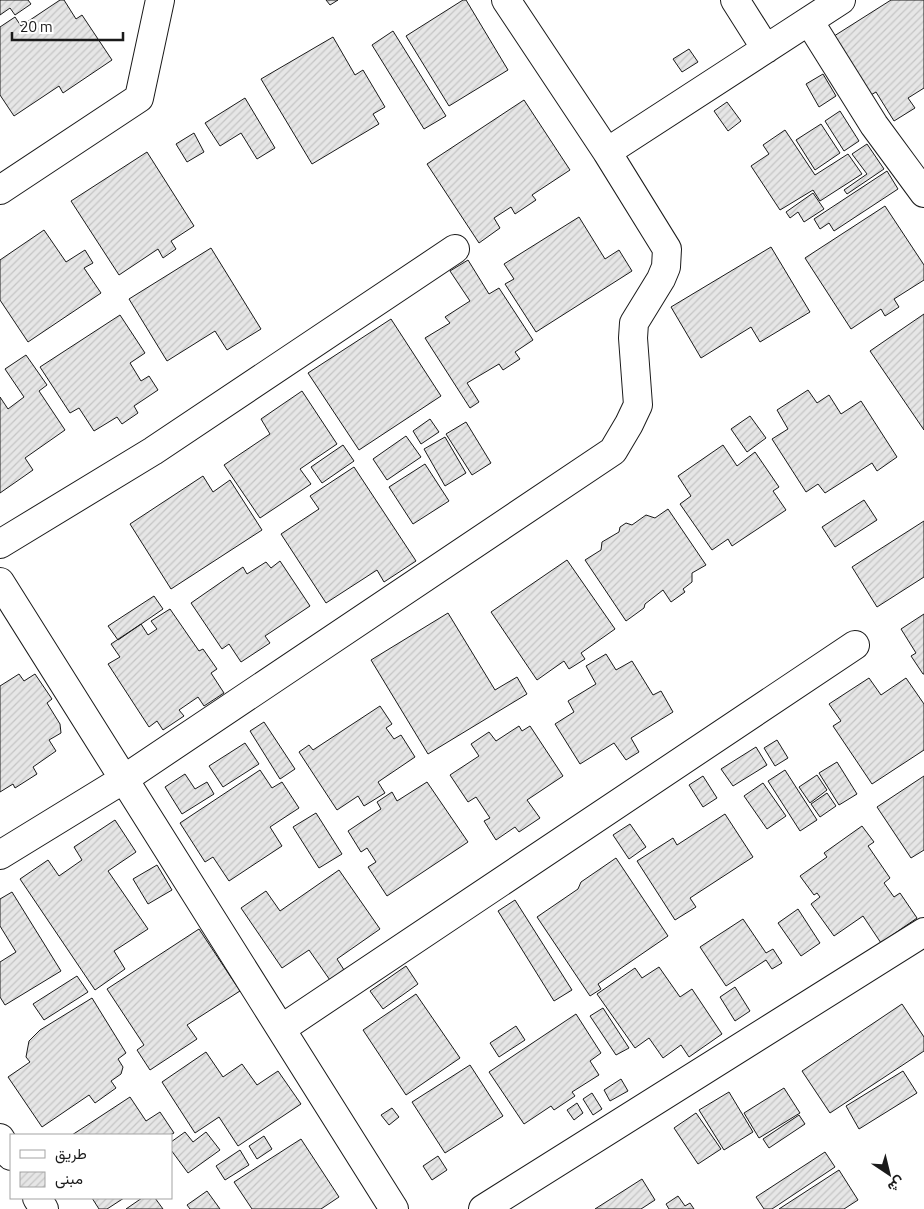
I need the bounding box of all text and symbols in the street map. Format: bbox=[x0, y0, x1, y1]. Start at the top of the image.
scale bar bbox=[12, 10, 124, 42]
text: 20 m bbox=[20, 15, 53, 38]
legend bbox=[10, 1134, 172, 1199]
text: طريق bbox=[55, 1142, 87, 1165]
north arrow bbox=[864, 1149, 914, 1199]
text: مبنى bbox=[55, 1167, 83, 1190]
text: ش bbox=[884, 1172, 910, 1199]

